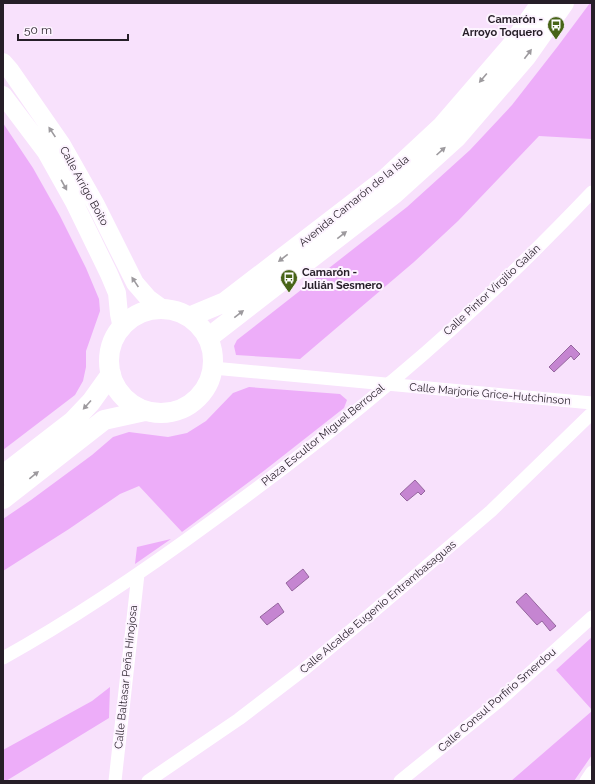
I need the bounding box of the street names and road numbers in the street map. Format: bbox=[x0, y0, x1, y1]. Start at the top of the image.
street label: Calle Arrigo Boito bbox=[57, 144, 111, 228]
street label: Avenida Camarón de la Isla bbox=[296, 153, 412, 249]
street label: Calle Pintor Virgilio Galán bbox=[441, 242, 543, 338]
street label: Calle Marjorie Grice-Hutchinson bbox=[409, 380, 571, 408]
street label: Plaza Escultor Miguel Berrocal bbox=[259, 381, 387, 489]
street label: Calle Alcalde Eugenio Entrambasaguas bbox=[297, 538, 459, 676]
street label: Calle Baltasar Peña Hinojosa bbox=[112, 604, 140, 750]
street label: Calle Consul Porfirio Smerdou bbox=[435, 645, 559, 755]

